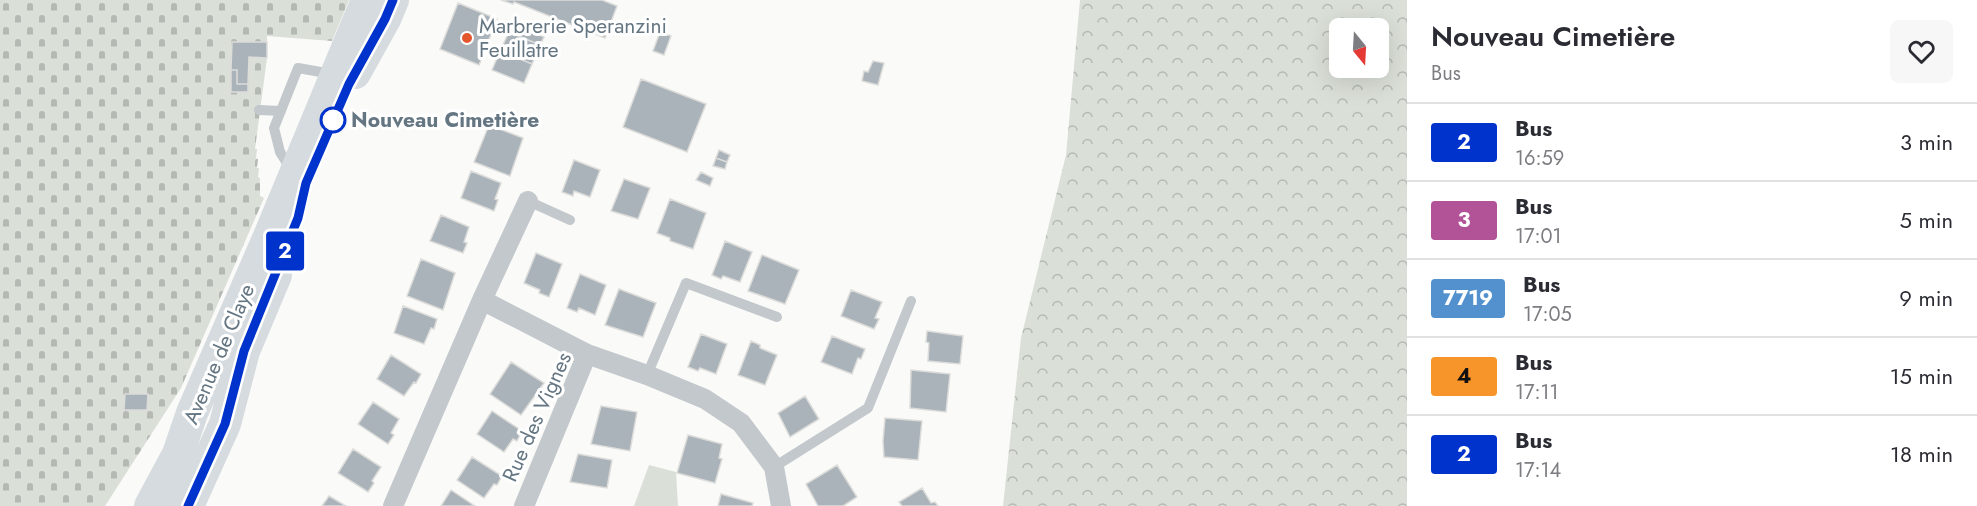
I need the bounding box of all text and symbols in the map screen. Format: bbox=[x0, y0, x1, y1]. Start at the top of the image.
place label: Marbrerie Speranzini Feuillatre bbox=[479, 11, 667, 65]
text: Nouveau Cimetière bbox=[1431, 16, 1675, 57]
north arrow bbox=[1329, 18, 1389, 78]
map controls bbox=[1329, 18, 1389, 78]
button: heart bbox=[1890, 20, 1953, 83]
marker: Marbrerie Speranzini Feuillatre bbox=[460, 31, 474, 45]
text: Bus bbox=[1431, 59, 1461, 88]
place label: Nouveau Cimetière bbox=[351, 105, 539, 135]
marker: Nouveau Cimetière bbox=[320, 107, 346, 133]
text: Bus bbox=[1515, 112, 1552, 144]
text: 3 min bbox=[1900, 126, 1953, 158]
text: 2 bbox=[1457, 127, 1471, 157]
text: 16:59 bbox=[1515, 144, 1564, 173]
text: Bus bbox=[1515, 190, 1552, 222]
text: 5 min bbox=[1900, 204, 1953, 236]
text: 3 bbox=[1457, 205, 1471, 235]
text: 17:01 bbox=[1515, 222, 1562, 251]
line badge: 2 bbox=[266, 232, 304, 270]
text: 2 bbox=[278, 236, 292, 266]
text: Bus bbox=[1523, 268, 1560, 300]
street label: Avenue de Claye bbox=[176, 279, 262, 429]
text: 9 min bbox=[1899, 282, 1953, 314]
text: 7719 bbox=[1443, 283, 1493, 313]
text: 17:05 bbox=[1523, 300, 1572, 329]
text: Bus bbox=[1515, 346, 1552, 378]
street label: Rue des Vignes bbox=[495, 347, 579, 487]
text: 15 min bbox=[1890, 360, 1953, 392]
text: 4 bbox=[1457, 361, 1471, 391]
text: 17:11 bbox=[1515, 378, 1559, 407]
text: Bus bbox=[1515, 424, 1552, 456]
text: 18 min bbox=[1890, 438, 1953, 470]
text: 2 bbox=[1457, 439, 1471, 469]
text: 17:14 bbox=[1515, 456, 1561, 485]

